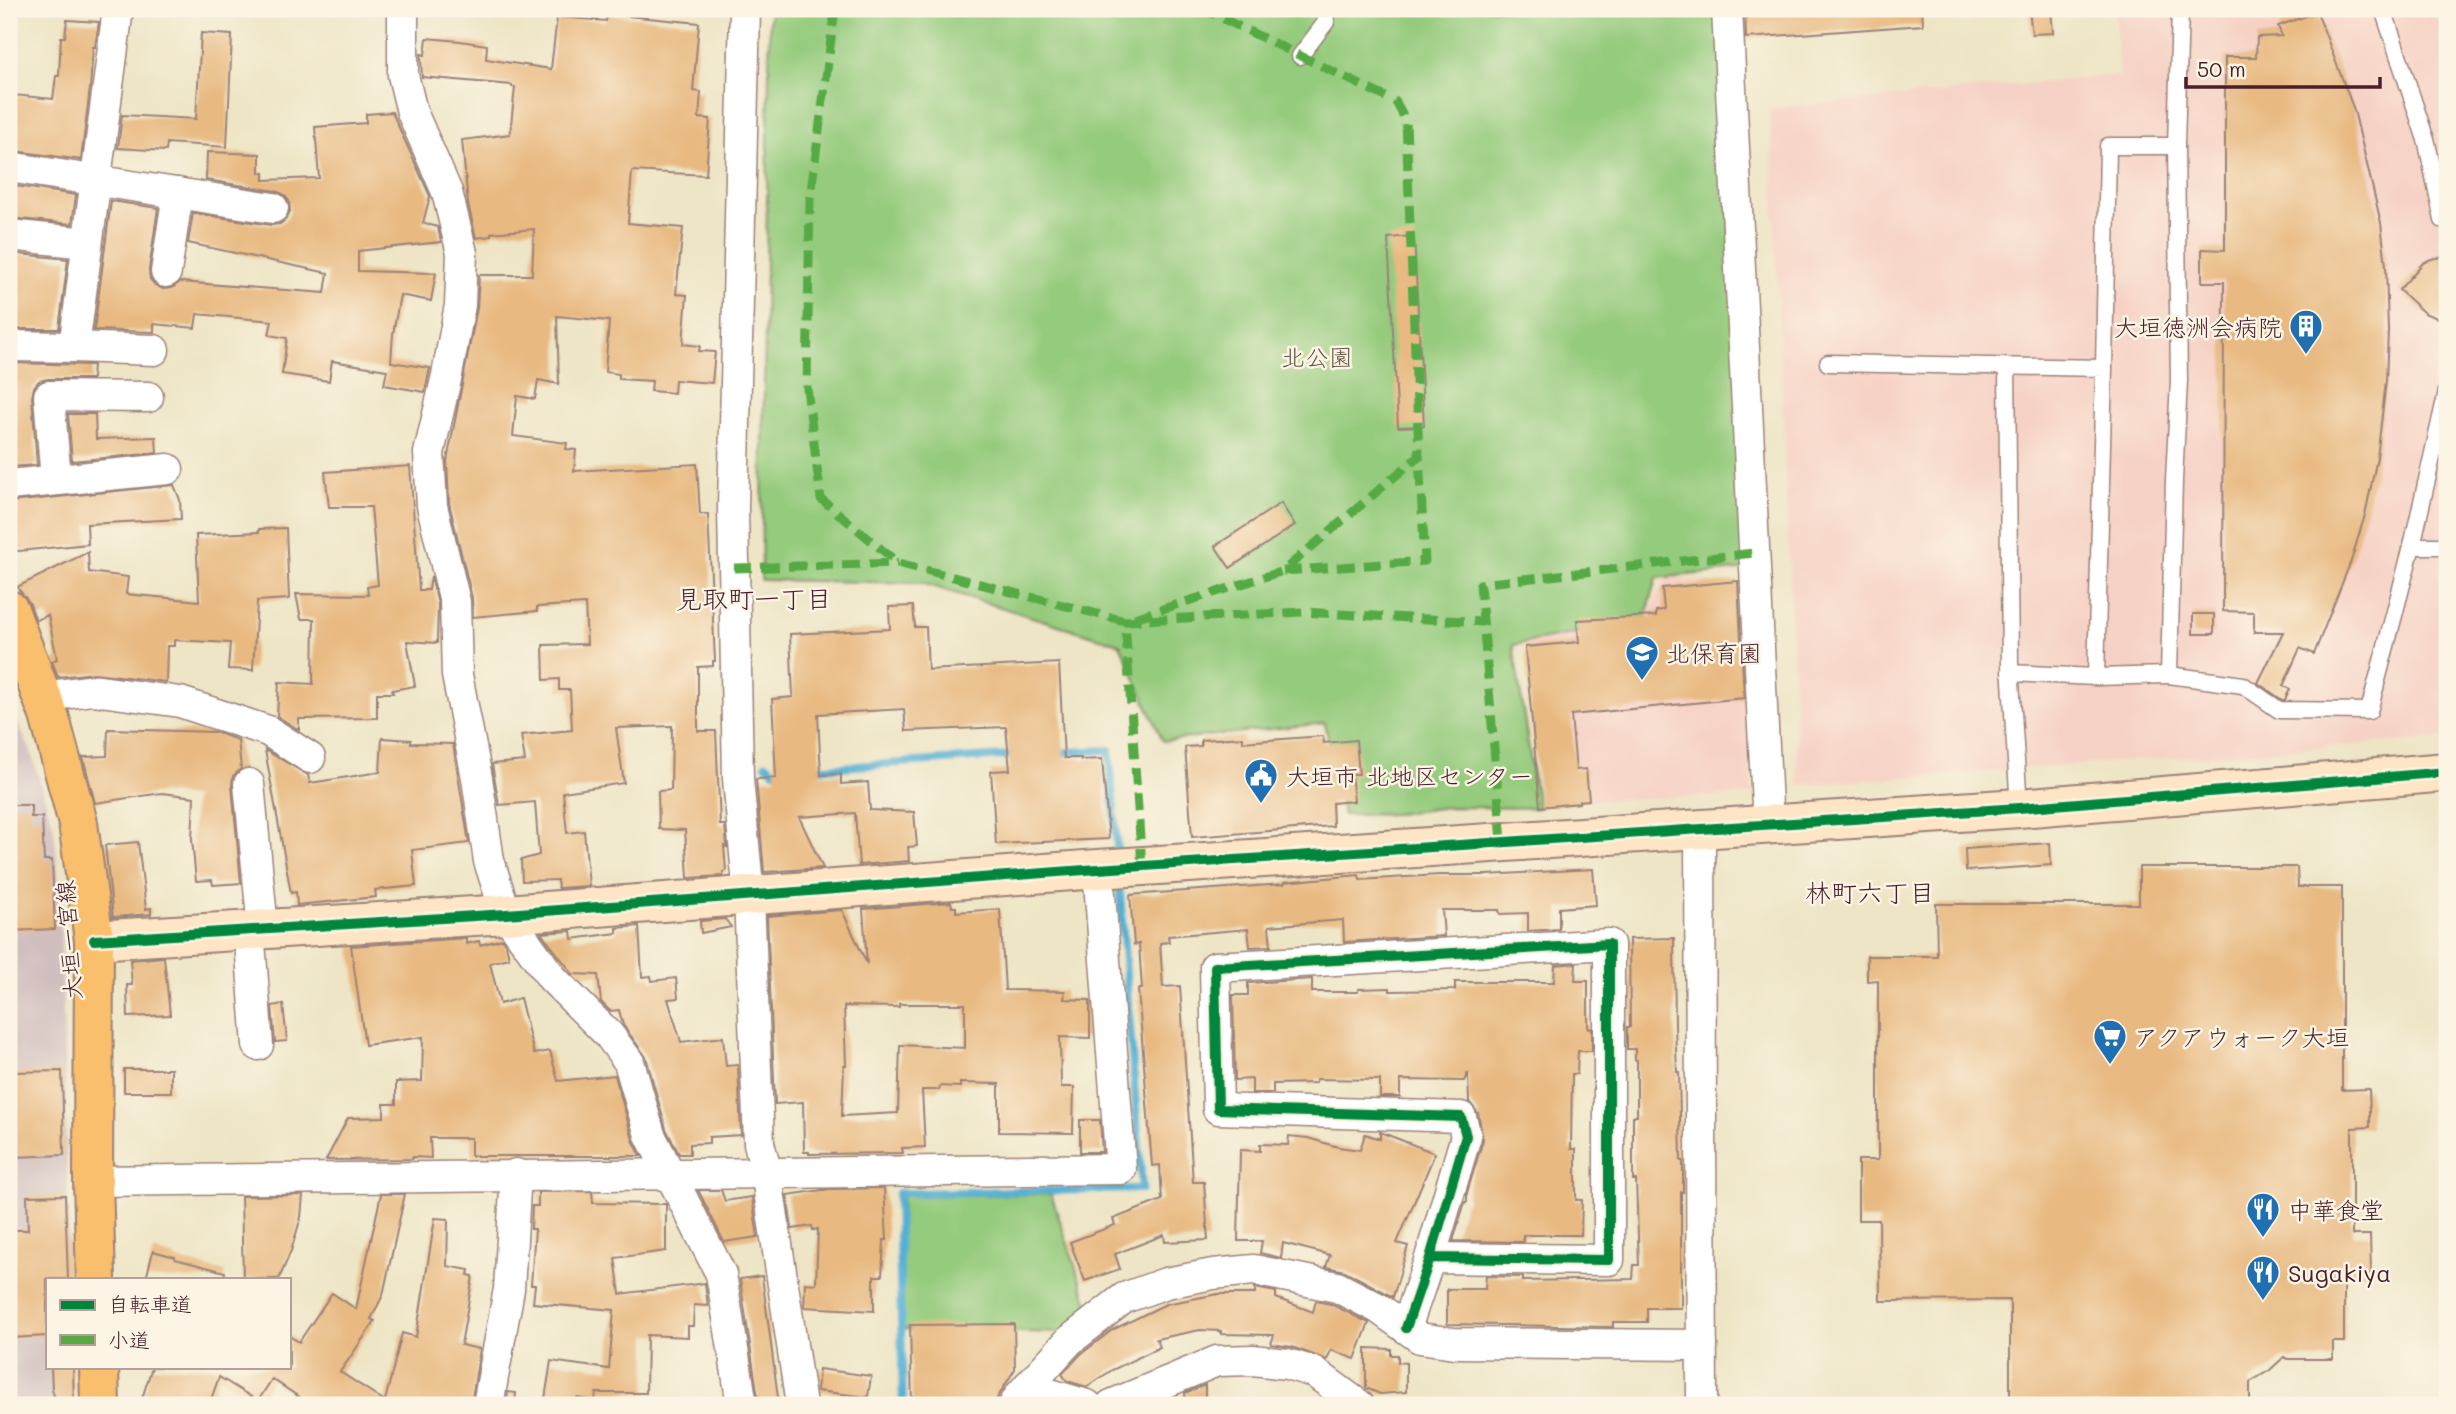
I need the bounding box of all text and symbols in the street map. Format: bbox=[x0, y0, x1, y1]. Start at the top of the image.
scale bar bbox=[2186, 46, 2381, 90]
text: 50 m bbox=[2197, 55, 2246, 82]
building icon: 大垣徳洲会病院 bbox=[2287, 307, 2325, 356]
place label: 大垣徳洲会病院 bbox=[2114, 311, 2282, 342]
park label: 北公園 bbox=[1281, 341, 1353, 372]
district label: 見取町一丁目 bbox=[676, 581, 832, 615]
school or university icon: 北保育園 bbox=[1623, 633, 1661, 682]
place label: 北保育園 bbox=[1666, 637, 1762, 668]
public building icon: 大垣市 北地区センター bbox=[1242, 756, 1280, 805]
place label: 大垣市 北地区センター bbox=[1286, 760, 1533, 791]
district label: 林町六丁目 bbox=[1805, 875, 1935, 909]
street label: 大垣一宮線 bbox=[48, 879, 88, 1001]
supermarket icon: アクアウォーク大垣 bbox=[2091, 1017, 2129, 1066]
place label: アクアウォーク大垣 bbox=[2134, 1021, 2350, 1052]
restaurant icon: 中華食堂 bbox=[2244, 1190, 2282, 1239]
place label: 中華食堂 bbox=[2288, 1194, 2384, 1225]
restaurant icon: Sugakiya bbox=[2244, 1253, 2282, 1302]
place label: Sugakiya bbox=[2288, 1257, 2391, 1288]
legend bbox=[46, 1278, 290, 1368]
text: 自転車道 bbox=[108, 1290, 192, 1317]
text: 小道 bbox=[108, 1326, 150, 1353]

